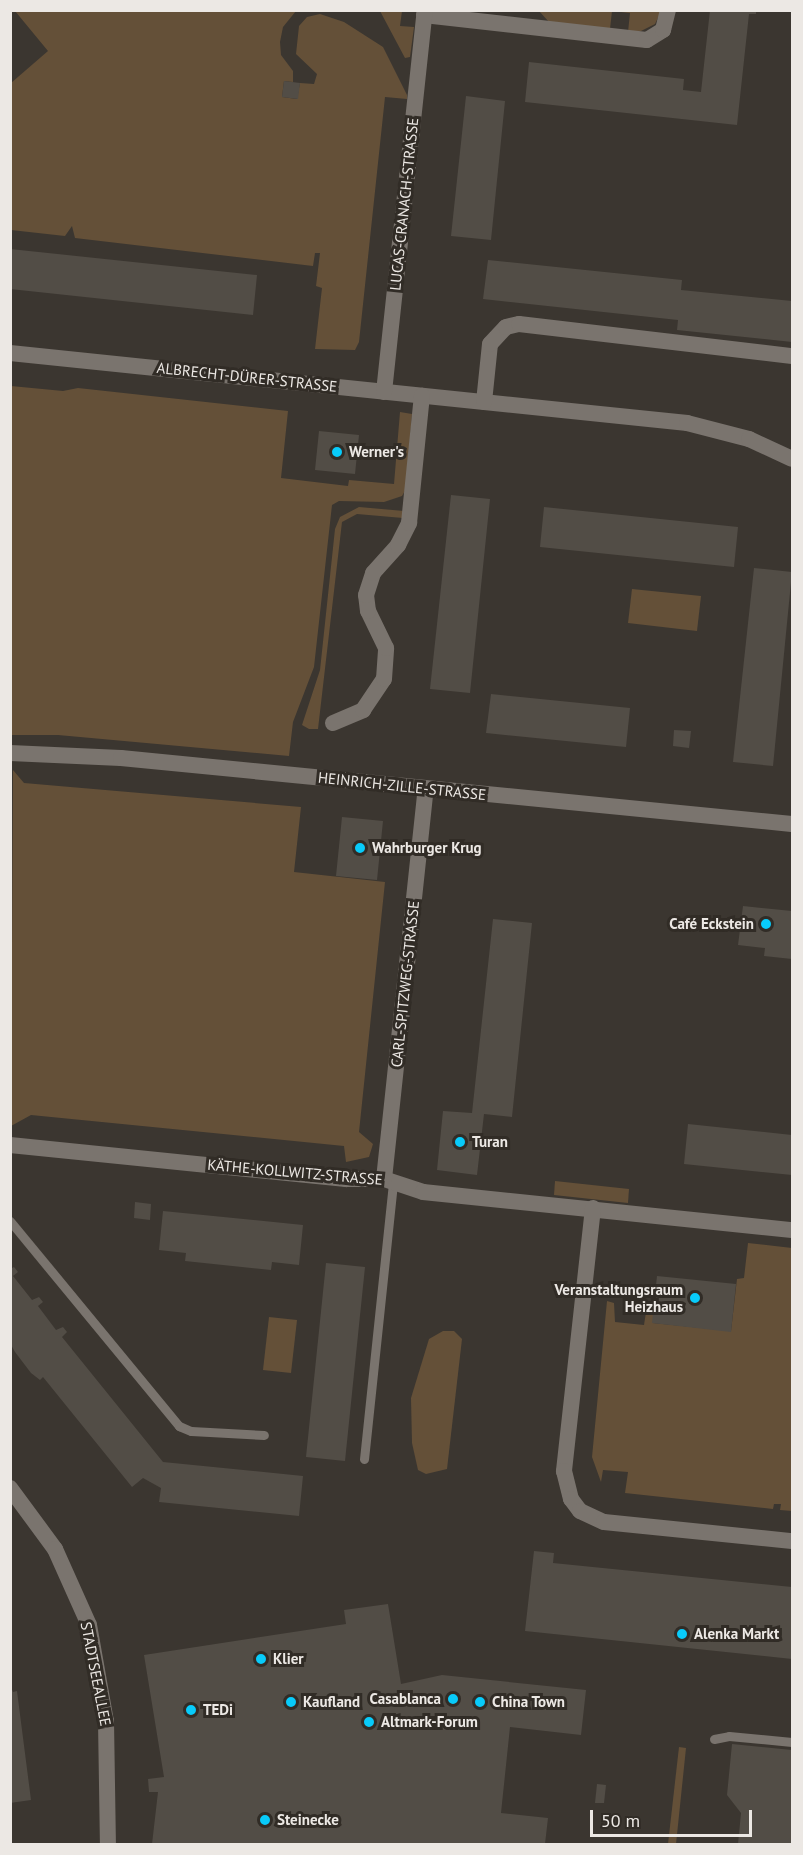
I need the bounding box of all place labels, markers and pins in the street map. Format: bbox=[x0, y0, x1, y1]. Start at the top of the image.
place label: Werner's bbox=[349, 443, 404, 461]
marker: Werner's bbox=[330, 445, 344, 459]
place label: Wahrburger Krug bbox=[372, 839, 482, 857]
marker: Wahrburger Krug bbox=[353, 841, 367, 855]
place label: Café Eckstein bbox=[669, 915, 754, 933]
marker: Café Eckstein bbox=[759, 917, 773, 931]
place label: Turan bbox=[472, 1133, 508, 1151]
marker: Turan bbox=[453, 1135, 467, 1149]
place label: Veranstaltungsraum Heizhaus bbox=[554, 1280, 683, 1315]
marker: Veranstaltungsraum Heizhaus bbox=[688, 1291, 702, 1305]
place label: Alenka Markt bbox=[694, 1625, 779, 1643]
marker: Alenka Markt bbox=[675, 1627, 689, 1641]
place label: Klier bbox=[273, 1650, 304, 1668]
marker: Klier bbox=[254, 1652, 268, 1666]
place label: Casablanca bbox=[370, 1690, 441, 1708]
marker: Casablanca bbox=[446, 1692, 460, 1706]
place label: Kaufland bbox=[303, 1693, 360, 1711]
place label: China Town bbox=[492, 1693, 566, 1711]
marker: Kaufland bbox=[284, 1695, 298, 1709]
marker: China Town bbox=[473, 1695, 487, 1709]
place label: TEDi bbox=[203, 1701, 233, 1719]
marker: TEDi bbox=[184, 1703, 198, 1717]
place label: Altmark-Forum bbox=[381, 1713, 478, 1731]
marker: Altmark-Forum bbox=[362, 1715, 376, 1729]
place label: Steinecke bbox=[277, 1811, 339, 1829]
marker: Steinecke bbox=[258, 1813, 272, 1827]

